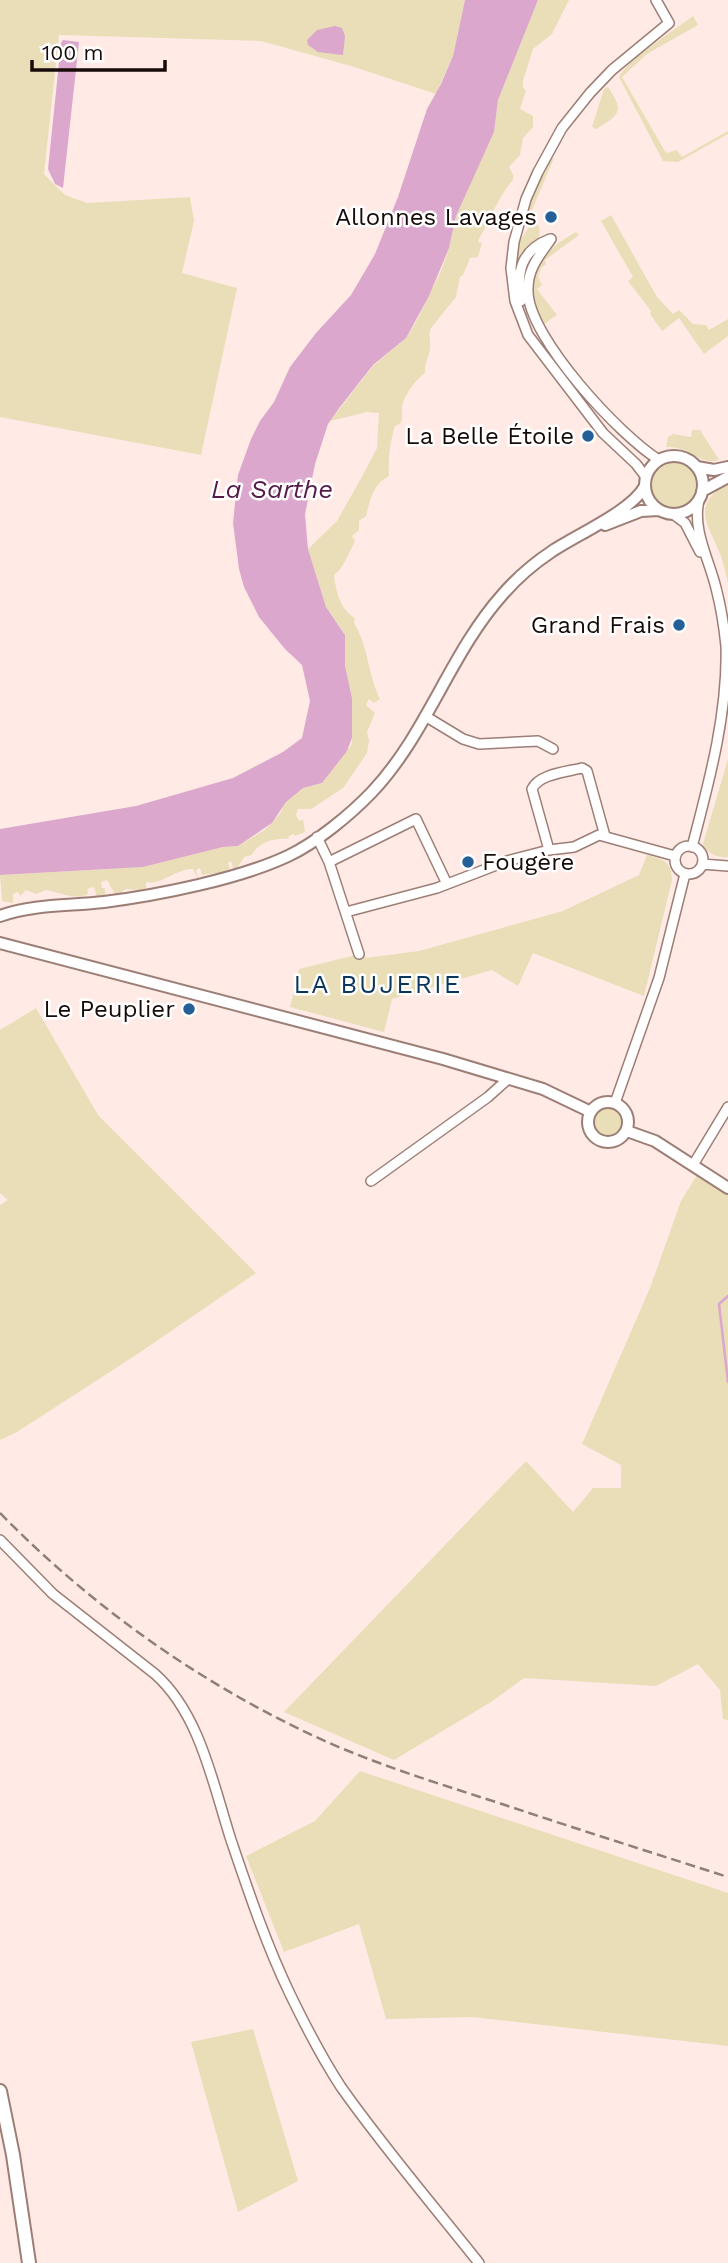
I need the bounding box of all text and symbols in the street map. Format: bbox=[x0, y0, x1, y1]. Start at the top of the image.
scale bar bbox=[32, 28, 164, 72]
text: 100 m bbox=[42, 40, 104, 65]
place label: Allonnes Lavages bbox=[335, 203, 537, 231]
marker: Allonnes Lavages bbox=[543, 209, 559, 225]
place label: La Belle Étoile bbox=[405, 422, 574, 450]
marker: La Belle Étoile bbox=[580, 428, 596, 444]
water label: La Sarthe bbox=[211, 474, 333, 504]
place label: Grand Frais bbox=[531, 611, 665, 639]
marker: Grand Frais bbox=[671, 617, 687, 633]
place label: Fougère bbox=[482, 848, 574, 876]
marker: Fougère bbox=[460, 854, 476, 870]
district label: LA BUJERIE bbox=[294, 969, 462, 999]
place label: Le Peuplier bbox=[43, 995, 175, 1023]
marker: Le Peuplier bbox=[181, 1001, 197, 1017]

